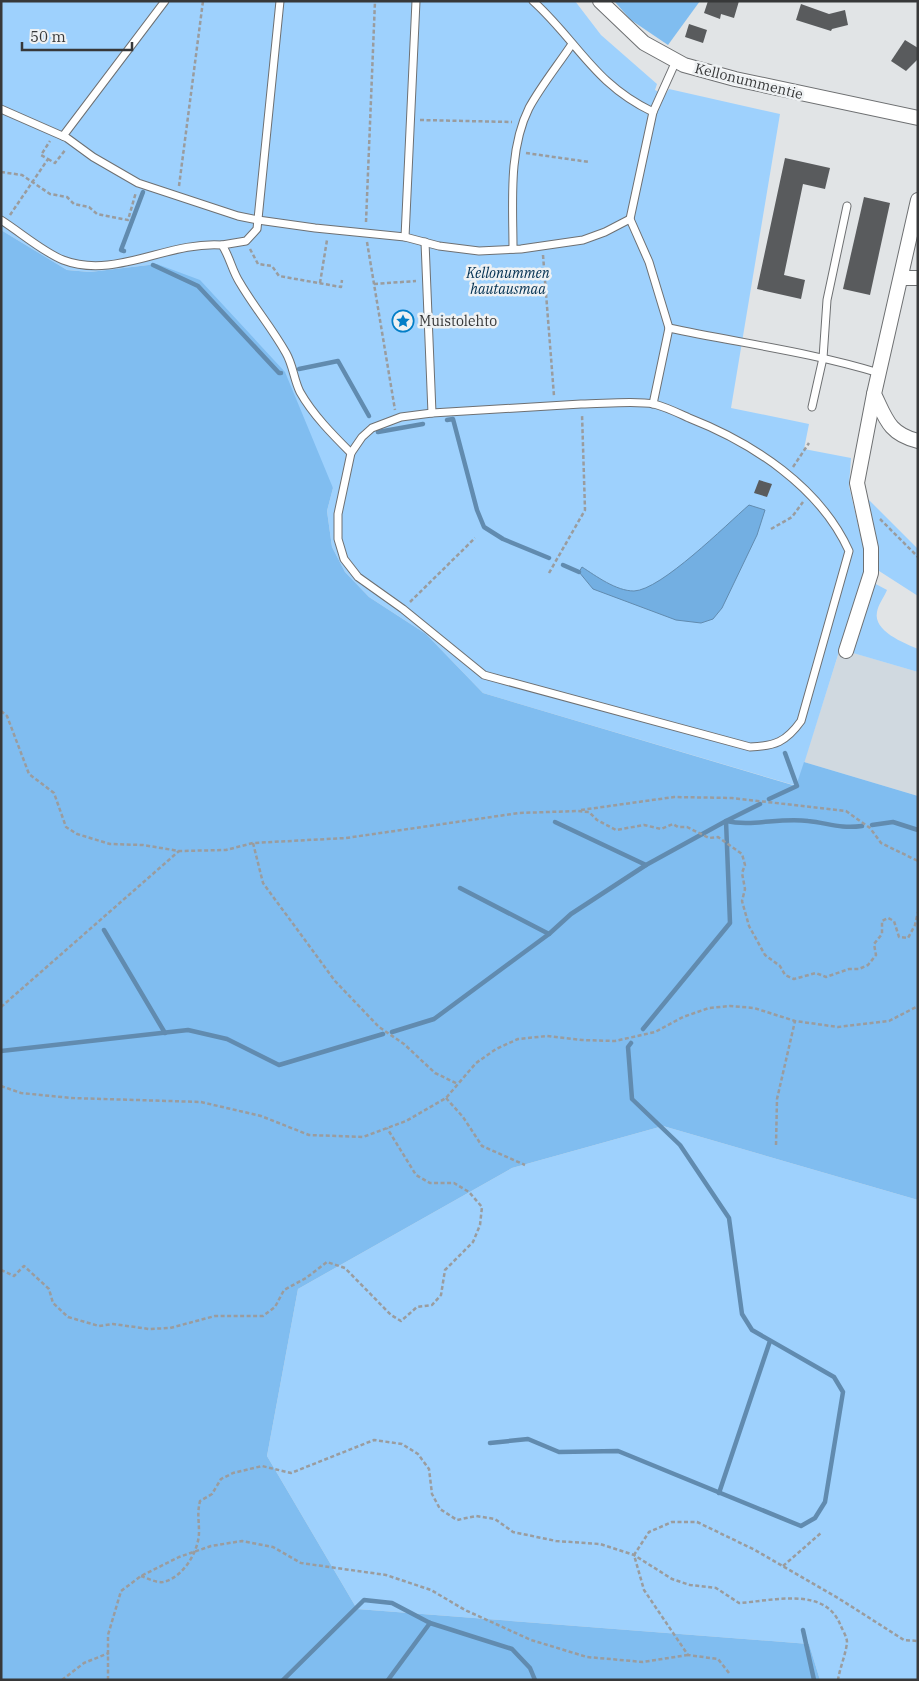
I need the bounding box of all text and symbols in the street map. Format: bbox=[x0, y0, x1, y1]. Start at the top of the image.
scale bar bbox=[22, 20, 132, 52]
text: 50 m bbox=[30, 27, 66, 46]
street label: Kellonummentie bbox=[693, 59, 805, 103]
park label: Kellonummen hautausmaa bbox=[465, 264, 550, 298]
place icon: Muistolehto bbox=[391, 309, 415, 333]
place label: Muistolehto bbox=[419, 312, 497, 330]

